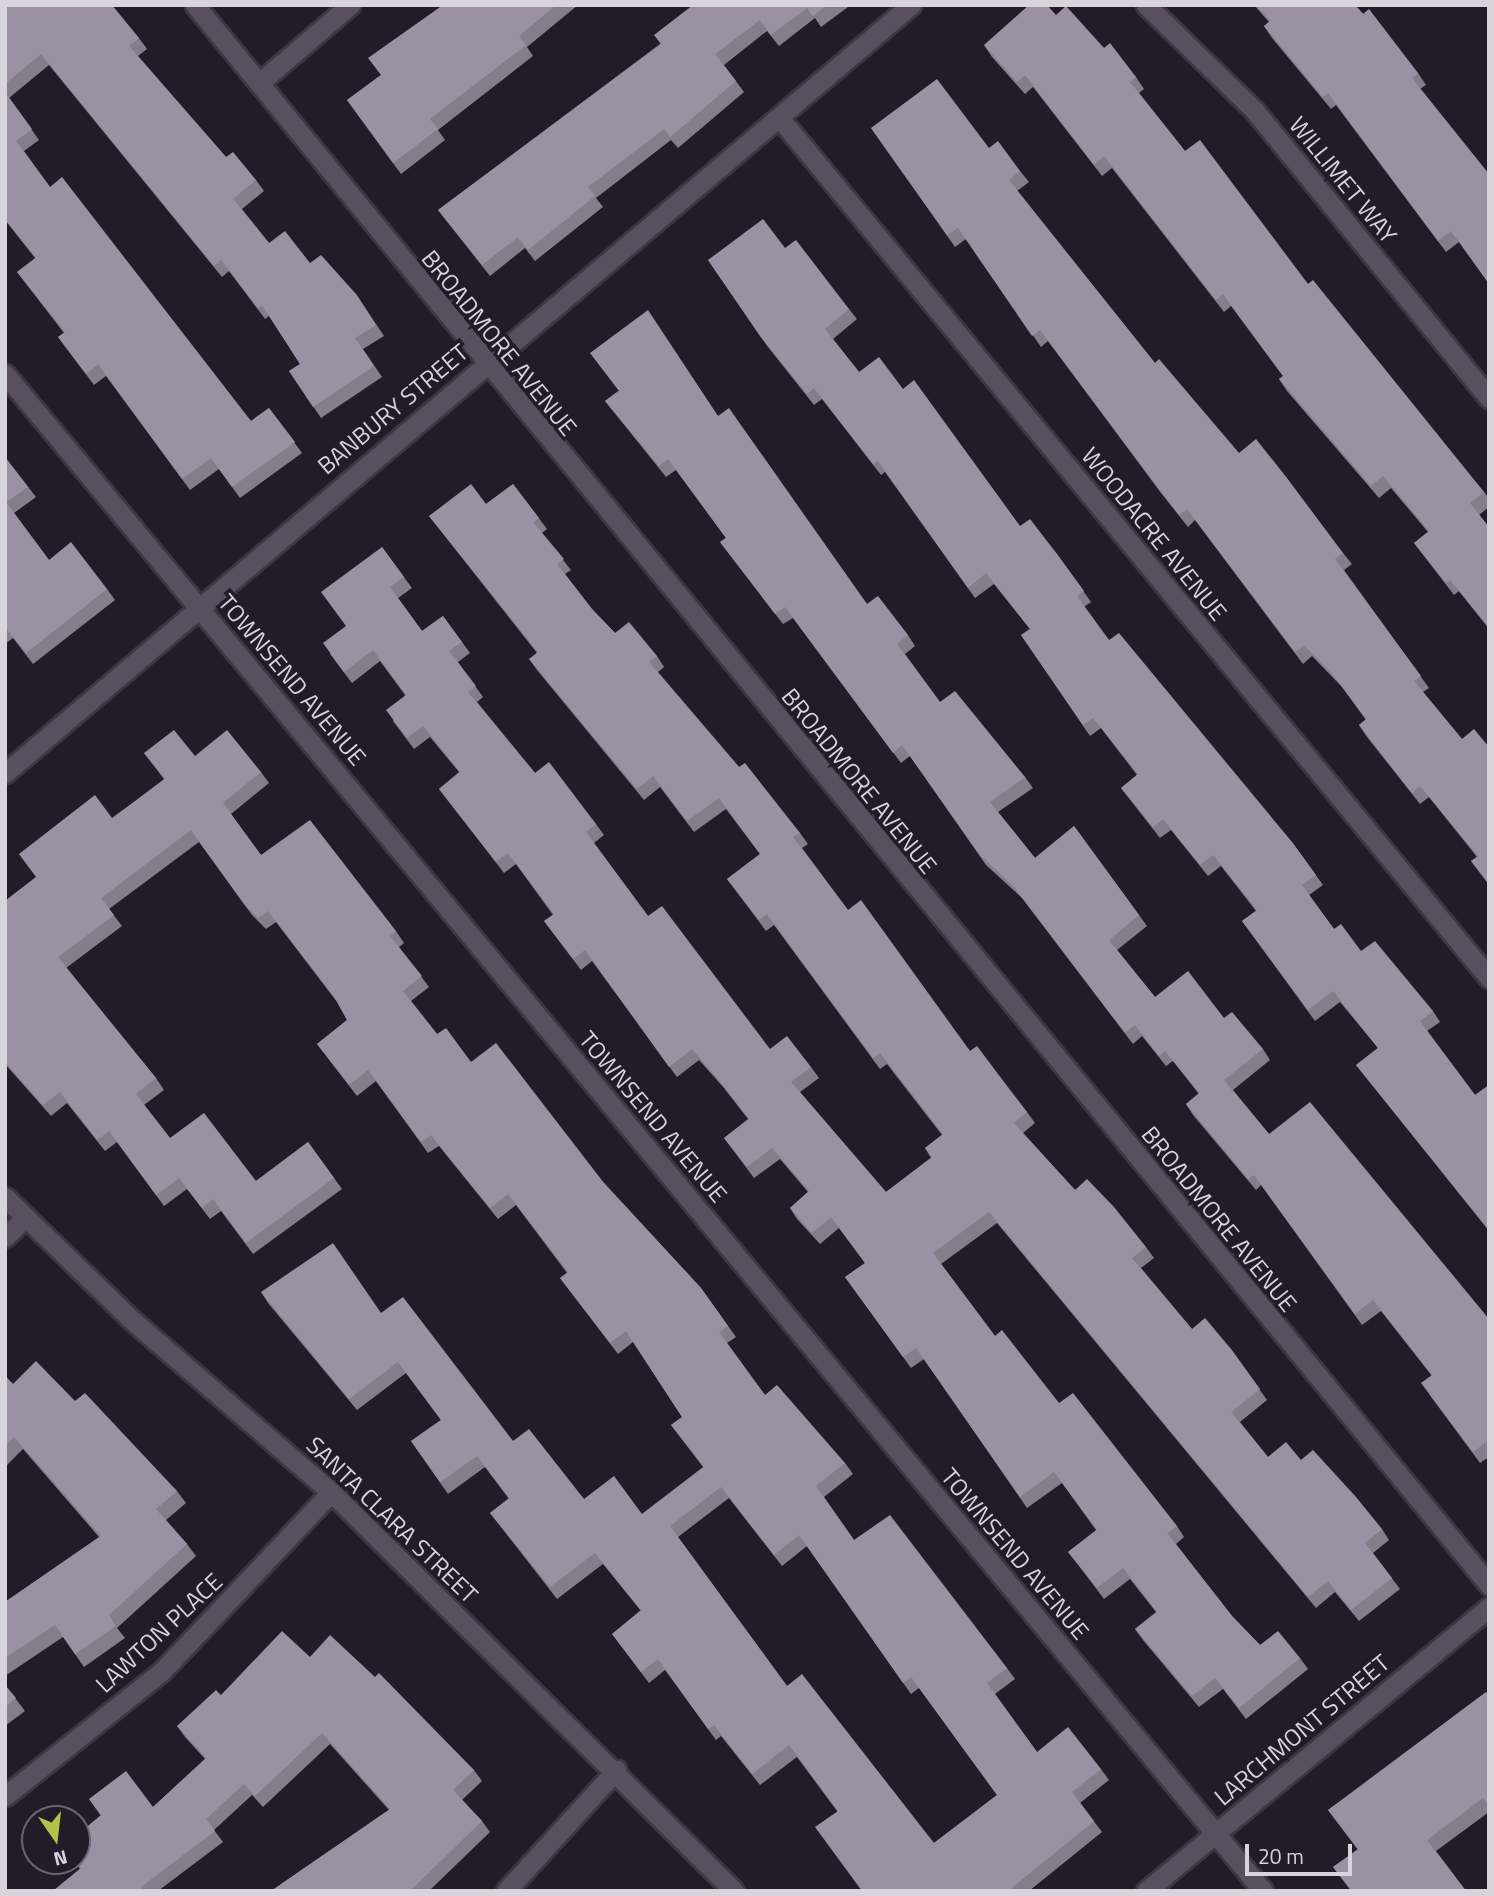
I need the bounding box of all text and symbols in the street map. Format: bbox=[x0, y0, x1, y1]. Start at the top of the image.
street label: WILLIMET WAY bbox=[1283, 111, 1403, 249]
street label: BROADMORE AVENUE bbox=[415, 245, 583, 441]
street label: BANBURY STREET bbox=[312, 338, 474, 480]
street label: WOODACRE AVENUE bbox=[1075, 442, 1233, 626]
street label: TOWNSEND AVENUE bbox=[212, 589, 372, 771]
street label: BROADMORE AVENUE bbox=[775, 683, 943, 879]
street label: TOWNSEND AVENUE bbox=[573, 1026, 733, 1208]
street label: BROADMORE AVENUE bbox=[1135, 1121, 1303, 1317]
street label: SANTA CLARA STREET bbox=[300, 1431, 484, 1609]
street label: TOWNSEND AVENUE bbox=[935, 1463, 1095, 1645]
street label: LAWTON PLACE bbox=[90, 1567, 228, 1699]
street label: LARCHMONT STREET bbox=[1209, 1648, 1395, 1812]
north arrow bbox=[21, 1805, 91, 1875]
scale bar bbox=[1249, 1829, 1356, 1873]
text: 20 m bbox=[1258, 1840, 1304, 1872]
text: N bbox=[51, 1843, 71, 1875]

